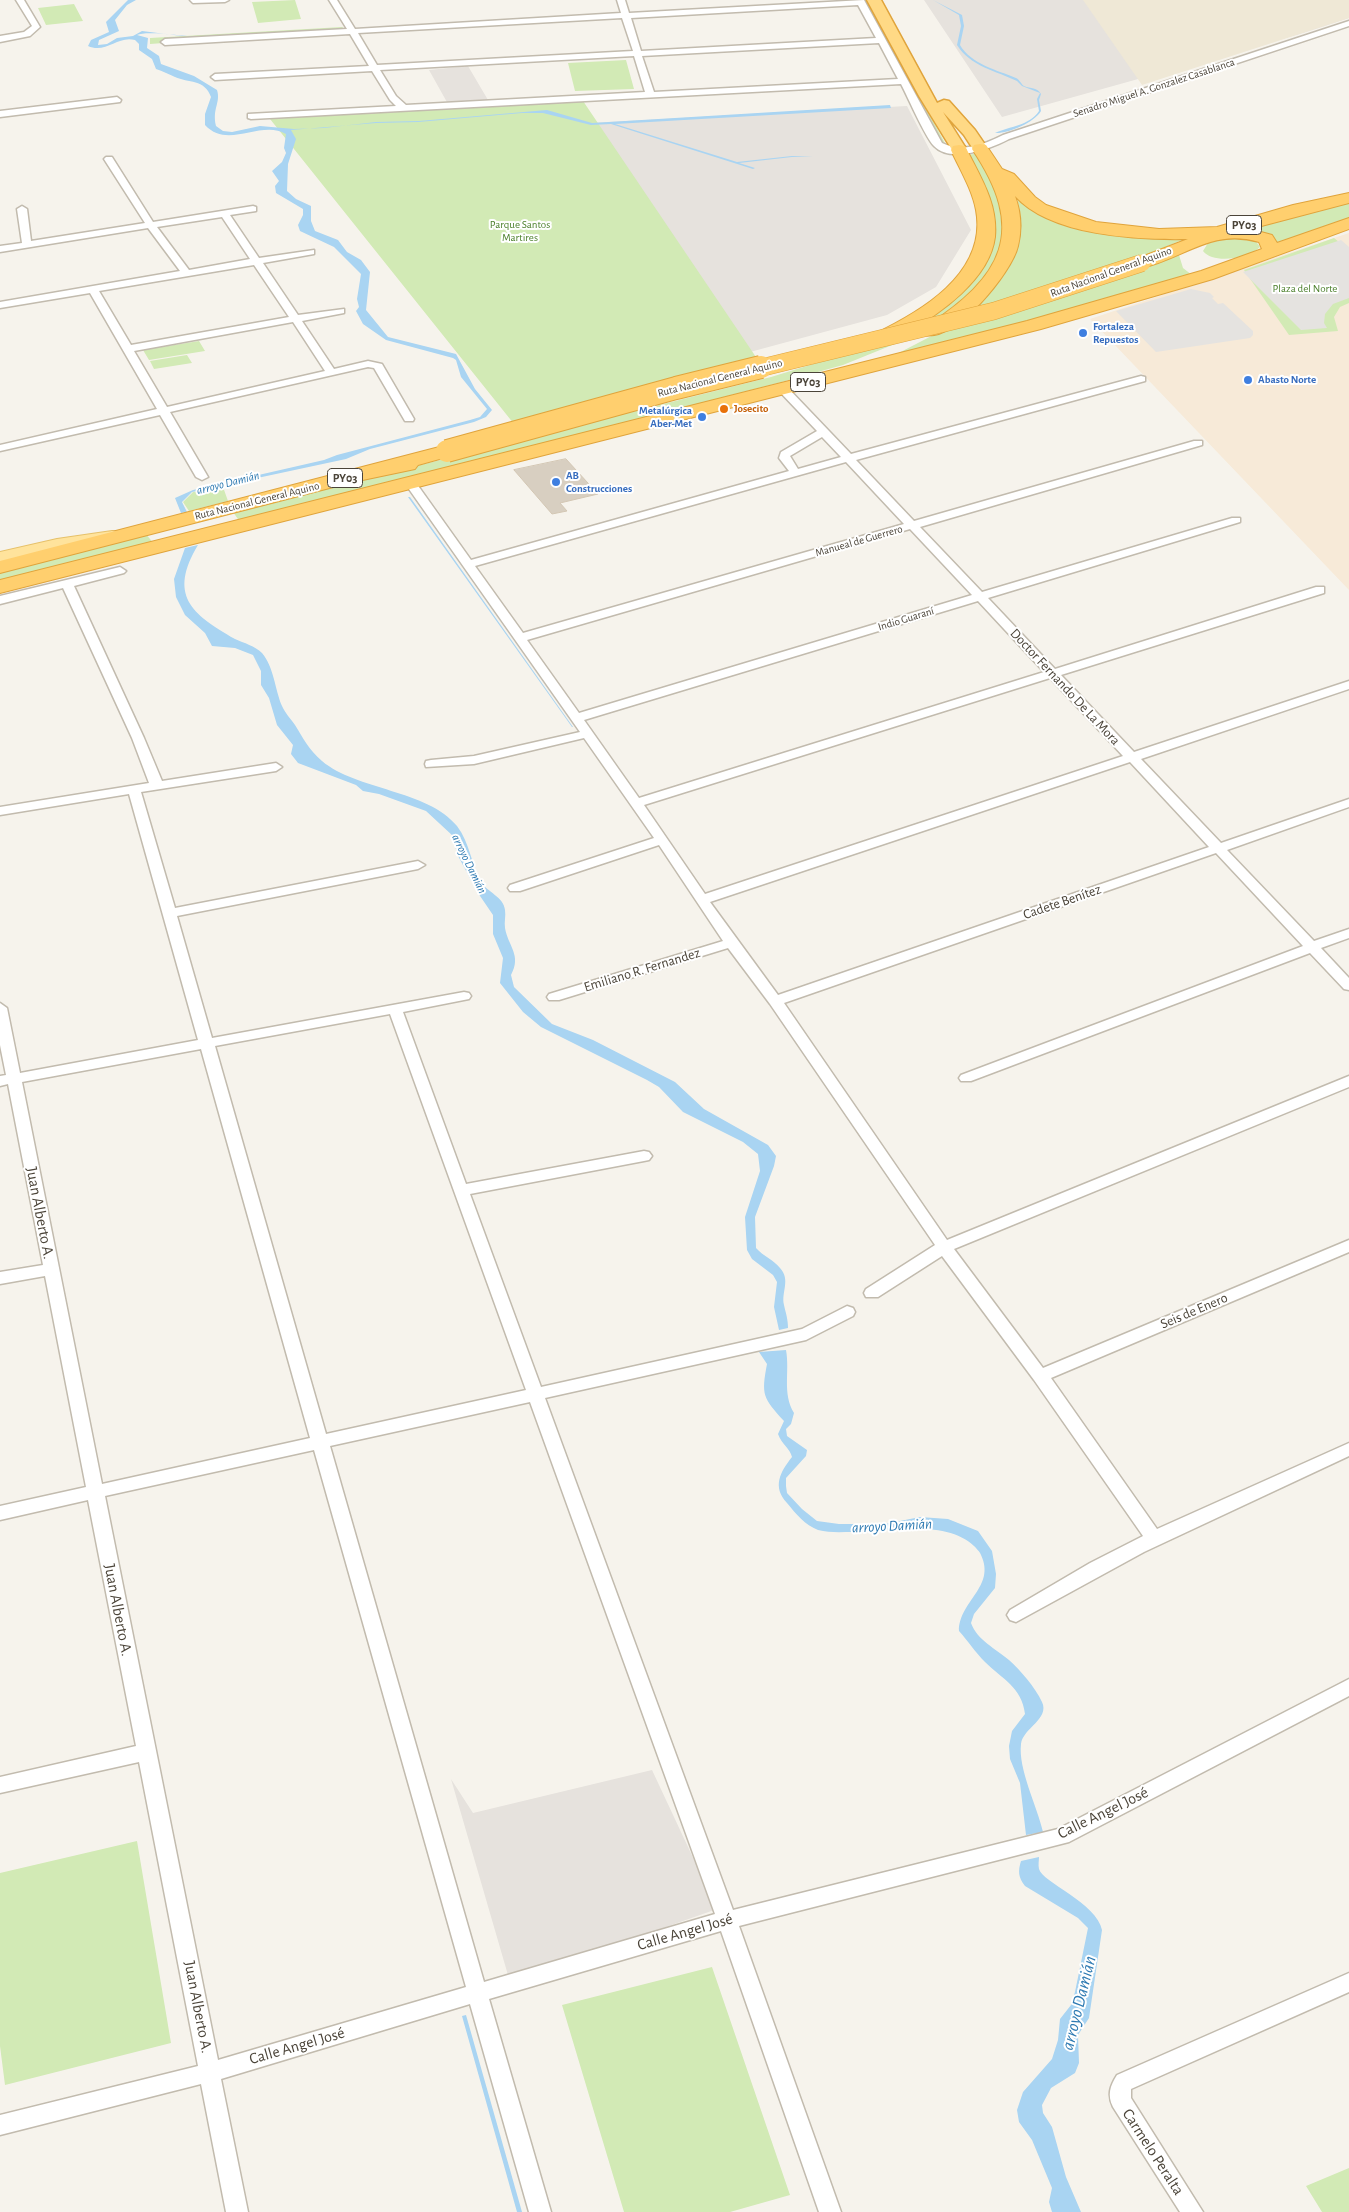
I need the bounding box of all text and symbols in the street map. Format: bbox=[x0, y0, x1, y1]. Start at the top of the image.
street label: Senadro Miguel A. Gonzalez Casablanca bbox=[1072, 56, 1236, 120]
road number: PY03 bbox=[1226, 216, 1262, 234]
park label: Parque Santos Martires bbox=[490, 218, 550, 244]
street label: Ruta Nacional General Aquino bbox=[1049, 244, 1173, 300]
park label: Plaza del Norte bbox=[1273, 282, 1337, 296]
place label: Fortaleza Repuestos bbox=[1093, 320, 1138, 346]
marker: Fortaleza Repuestos bbox=[1077, 327, 1089, 339]
street label: Ruta Nacional General Aquino bbox=[656, 356, 784, 400]
road number: PY03 bbox=[790, 372, 826, 392]
place label: Abasto Norte bbox=[1258, 373, 1316, 387]
marker: Abasto Norte bbox=[1242, 374, 1254, 386]
place label: Josecito bbox=[734, 402, 768, 416]
marker: Josecito bbox=[718, 403, 730, 415]
place label: Metalúrgica Aber-Met bbox=[639, 404, 692, 430]
marker: Metalúrgica Aber-Met bbox=[696, 411, 708, 423]
water label: arroyo Damián bbox=[195, 468, 261, 498]
road number: PY03 bbox=[328, 468, 362, 488]
place label: AB Construcciones bbox=[566, 469, 632, 495]
marker: AB Construcciones bbox=[550, 476, 562, 488]
street label: Ruta Nacional General Aquino bbox=[193, 479, 321, 523]
street label: Manueal de Guerrero bbox=[814, 522, 904, 560]
street label: Indio Guaraní bbox=[876, 604, 936, 634]
street label: Doctor Fernando De La Mora bbox=[1006, 625, 1124, 749]
water label: arroyo Damián bbox=[448, 832, 490, 896]
street label: Cadete Benítez bbox=[1021, 881, 1103, 923]
street label: Emiliano R. Fernandez bbox=[582, 944, 702, 996]
street label: Juan Alberto A. bbox=[22, 1165, 58, 1261]
street label: Seis de Enero bbox=[1158, 1289, 1230, 1333]
water label: arroyo Damián bbox=[852, 1515, 932, 1537]
street label: Juan Alberto A. bbox=[100, 1562, 136, 1658]
street label: Calle Angel José bbox=[1055, 1783, 1151, 1843]
street label: Calle Angel José bbox=[635, 1909, 735, 1955]
water label: arroyo Damián bbox=[1057, 1954, 1101, 2052]
street label: Juan Alberto A. bbox=[180, 1959, 216, 2055]
street label: Calle Angel José bbox=[247, 2023, 347, 2069]
street label: Carmelo Peralta bbox=[1118, 2105, 1188, 2199]

